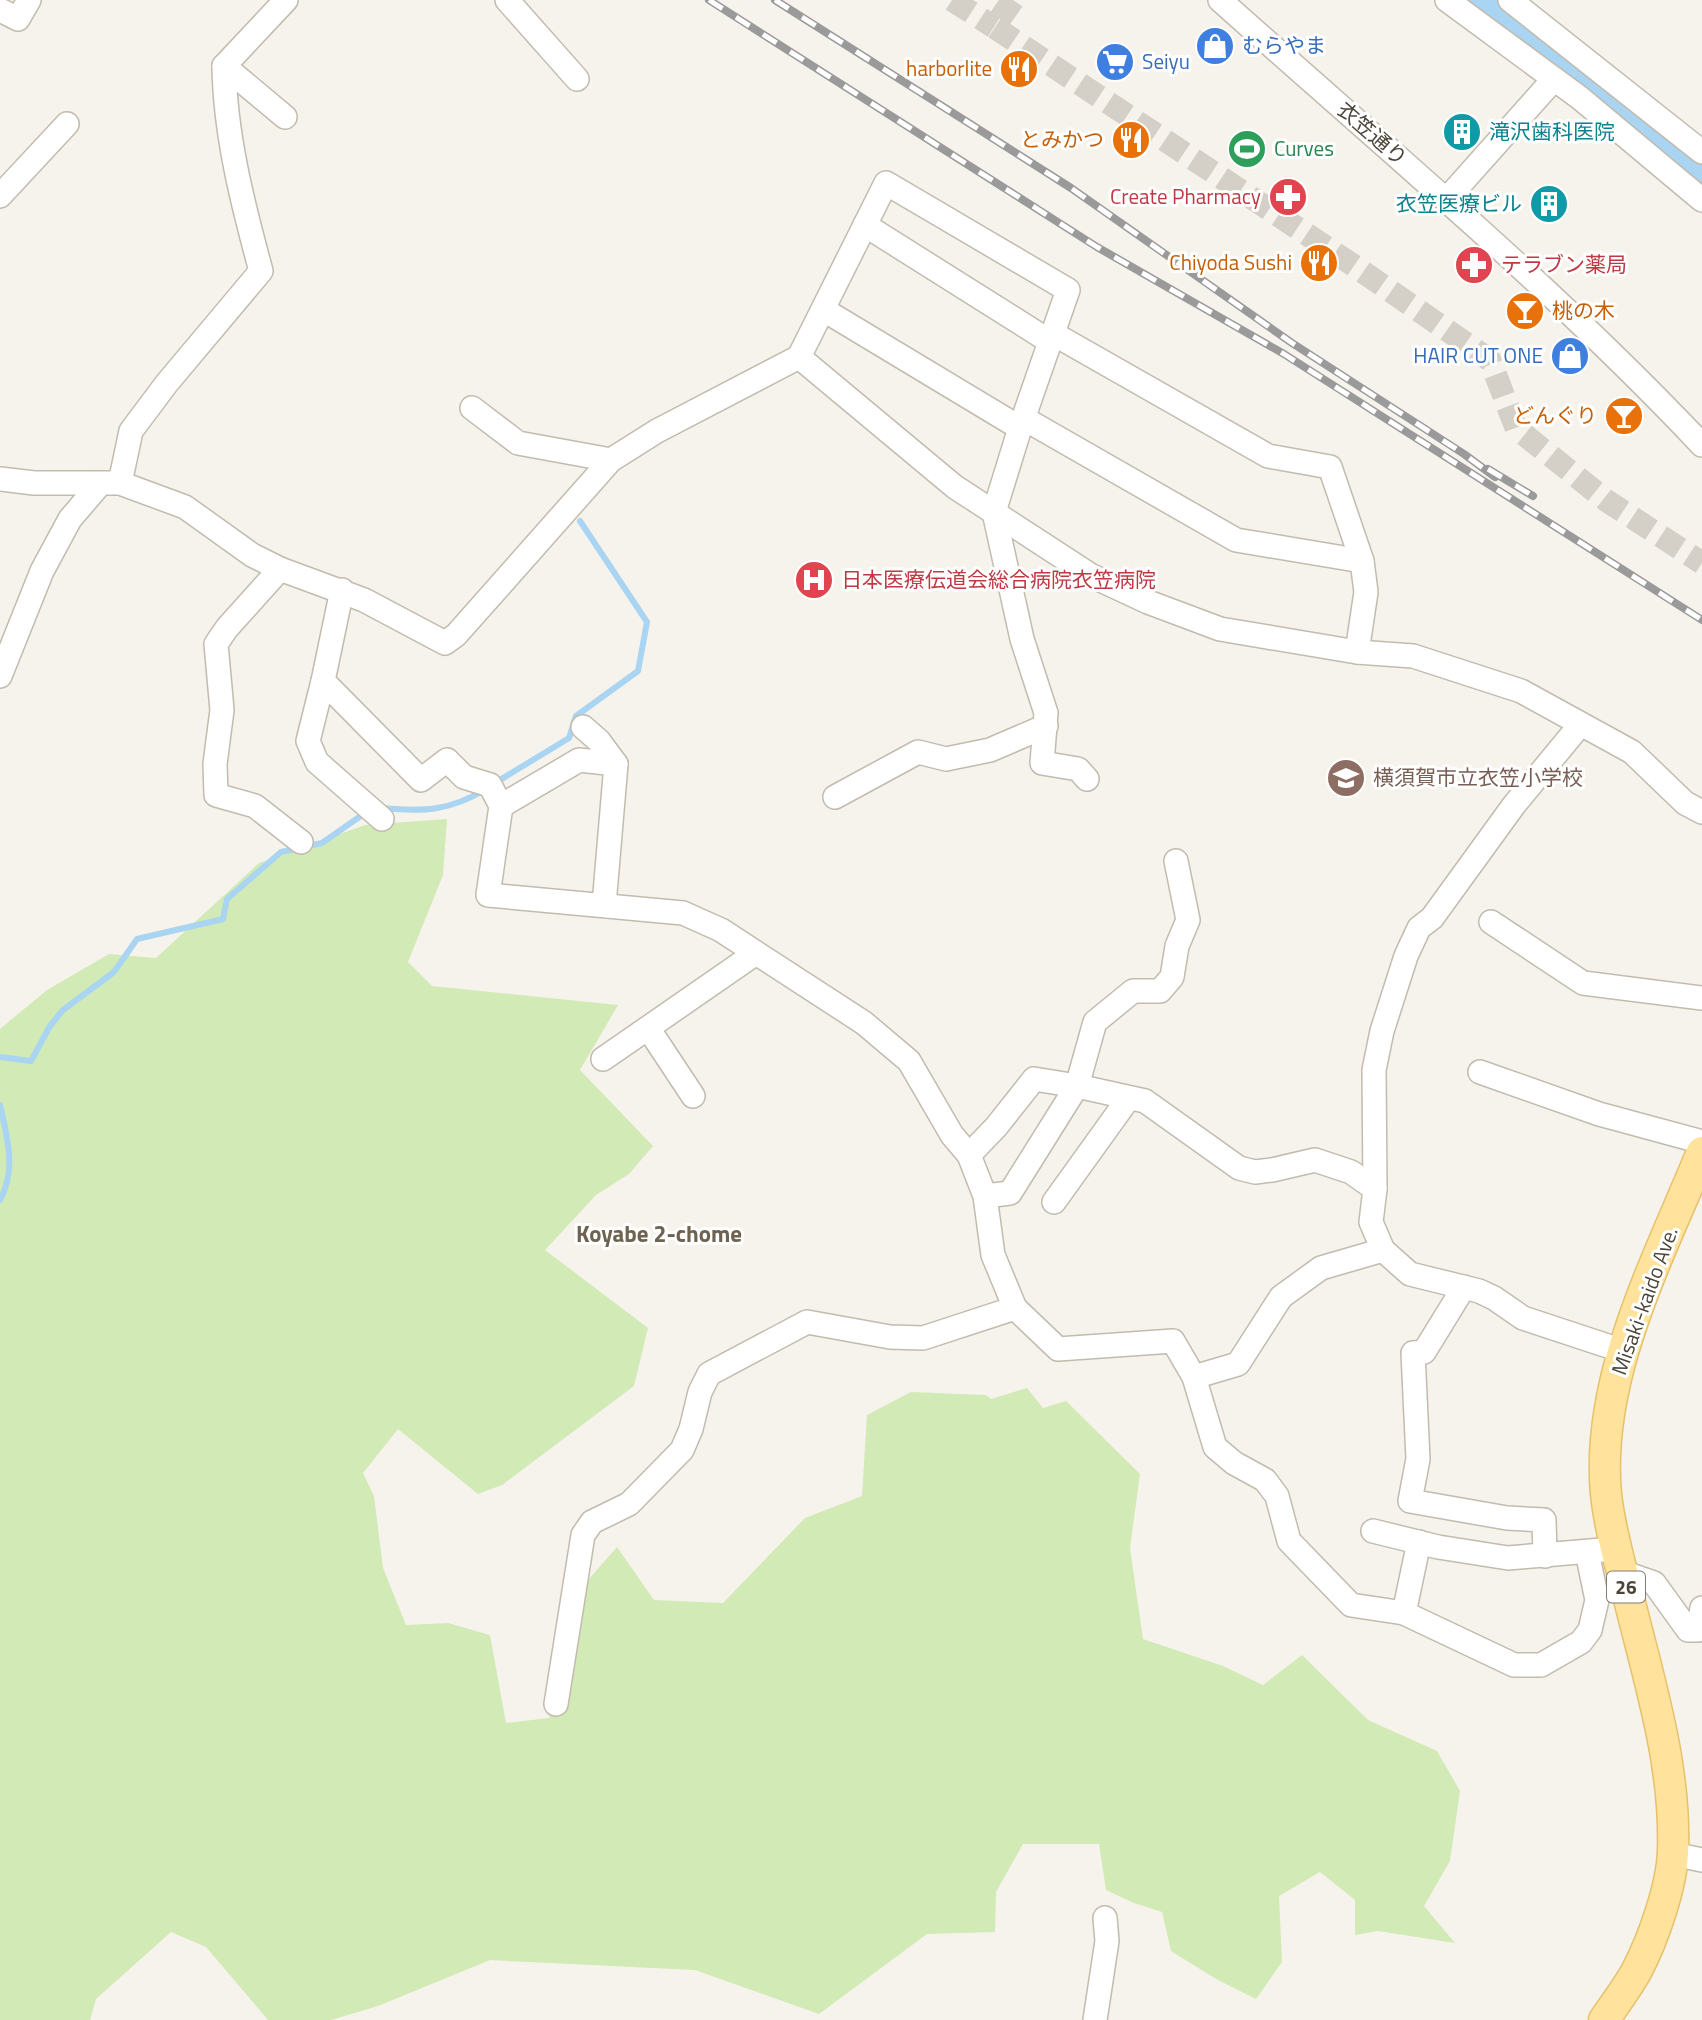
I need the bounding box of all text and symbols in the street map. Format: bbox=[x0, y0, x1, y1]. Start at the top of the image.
shop icon: むらやま bbox=[1194, 25, 1236, 67]
place label: むらやま bbox=[1242, 29, 1326, 61]
supermarket icon: Seiyu bbox=[1094, 41, 1136, 83]
place label: Seiyu bbox=[1142, 45, 1190, 77]
restaurant icon: harborlite bbox=[998, 48, 1040, 90]
place label: harborlite bbox=[906, 52, 992, 84]
street label: 衣笠通り bbox=[1330, 94, 1415, 173]
building icon: 滝沢歯科医院 bbox=[1441, 111, 1483, 153]
place label: 滝沢歯科医院 bbox=[1489, 115, 1615, 147]
restaurant icon: とみかつ bbox=[1110, 119, 1152, 161]
place label: とみかつ bbox=[1020, 123, 1104, 155]
sports icon: Curves bbox=[1226, 128, 1268, 170]
place label: Curves bbox=[1274, 132, 1334, 164]
pharmacy icon: Create Pharmacy bbox=[1267, 176, 1309, 218]
place label: Create Pharmacy bbox=[1110, 180, 1261, 212]
building icon: 衣笠医療ビル bbox=[1528, 183, 1570, 225]
place label: 衣笠医療ビル bbox=[1396, 187, 1522, 219]
restaurant icon: Chiyoda Sushi bbox=[1298, 242, 1340, 284]
pharmacy icon: テラブン薬局 bbox=[1453, 244, 1495, 286]
place label: Chiyoda Sushi bbox=[1169, 246, 1292, 278]
place label: テラブン薬局 bbox=[1501, 248, 1627, 280]
bar icon: 桃の木 bbox=[1504, 290, 1546, 332]
place label: 桃の木 bbox=[1552, 294, 1615, 326]
shop icon: HAIR CUT ONE bbox=[1549, 335, 1591, 377]
place label: HAIR CUT ONE bbox=[1413, 339, 1543, 371]
bar icon: どんぐり bbox=[1603, 395, 1645, 437]
place label: どんぐり bbox=[1513, 399, 1597, 431]
hospital icon: 日本医療伝道会総合病院衣笠病院 bbox=[793, 559, 835, 601]
place label: 日本医療伝道会総合病院衣笠病院 bbox=[841, 563, 1156, 595]
school or university icon: 横須賀市立衣笠小学校 bbox=[1325, 757, 1367, 799]
place label: 横須賀市立衣笠小学校 bbox=[1373, 761, 1583, 793]
district label: Koyabe 2-chome bbox=[576, 1216, 742, 1251]
street label: Misaki-kaido Ave. bbox=[1602, 1222, 1686, 1379]
road number: 26 bbox=[1607, 1572, 1645, 1602]

